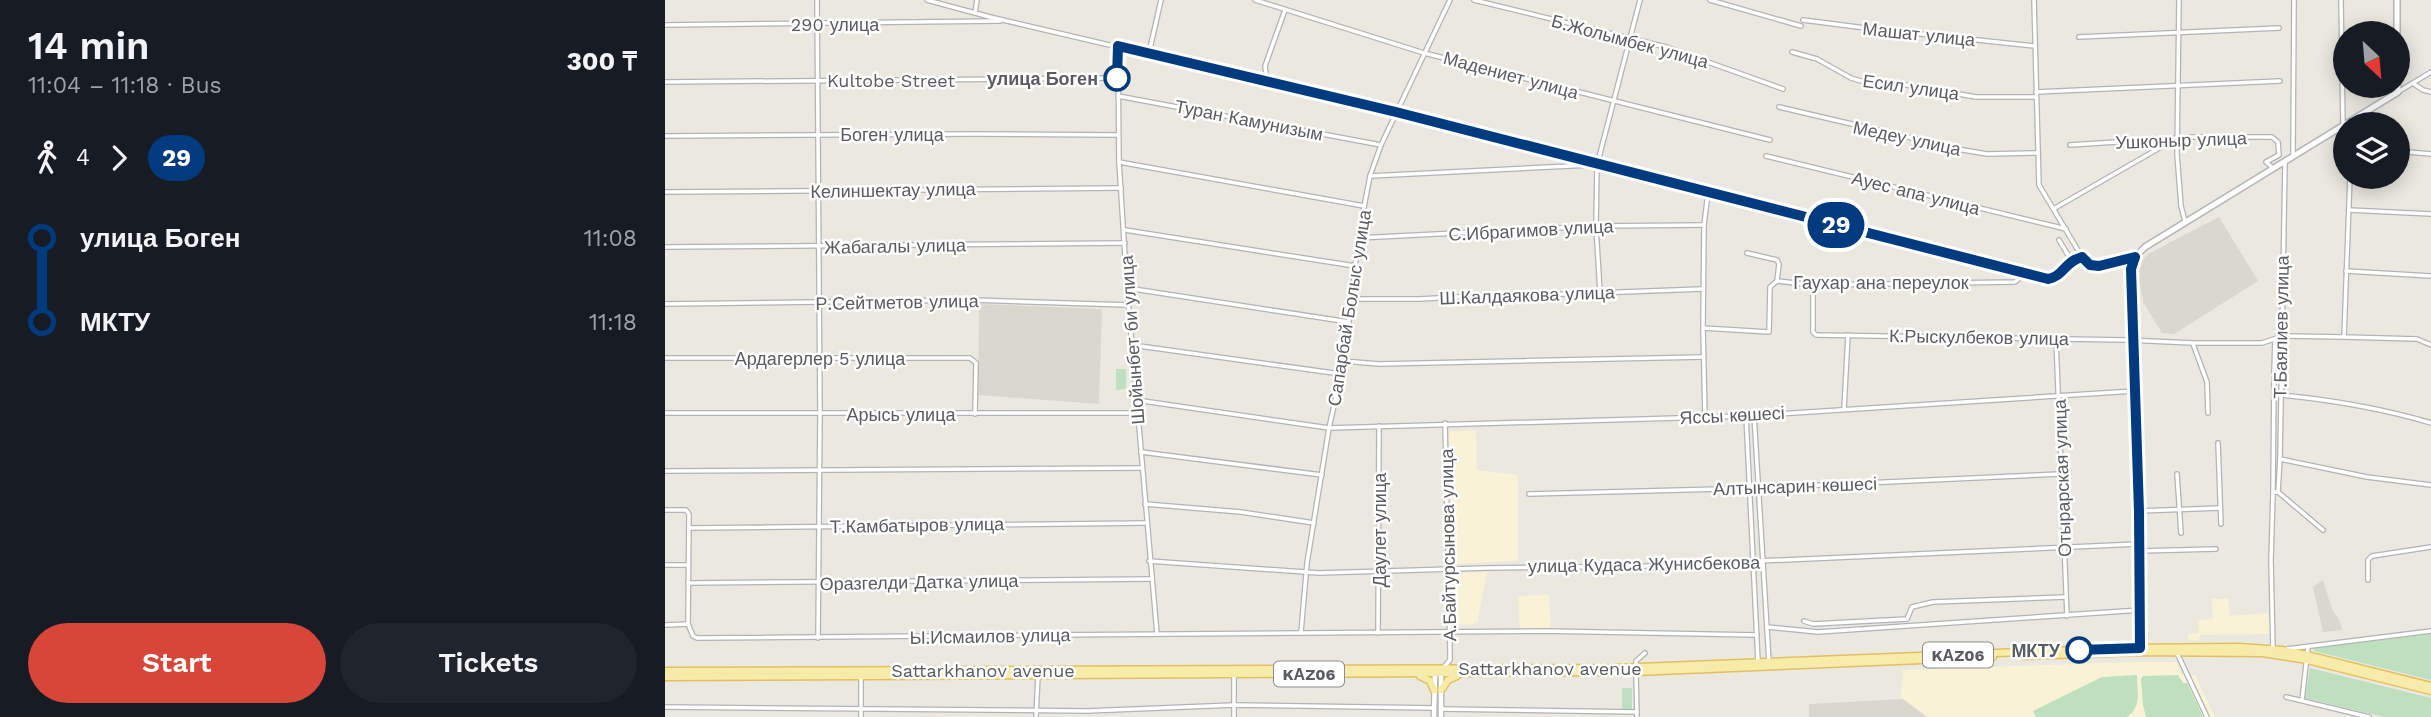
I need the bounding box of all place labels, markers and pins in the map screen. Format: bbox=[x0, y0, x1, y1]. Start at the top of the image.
marker: улица Боген bbox=[1104, 65, 1130, 91]
place label: улица Боген bbox=[987, 68, 1098, 89]
marker: МКТУ bbox=[2066, 637, 2092, 663]
place label: МКТУ bbox=[2011, 640, 2061, 661]

